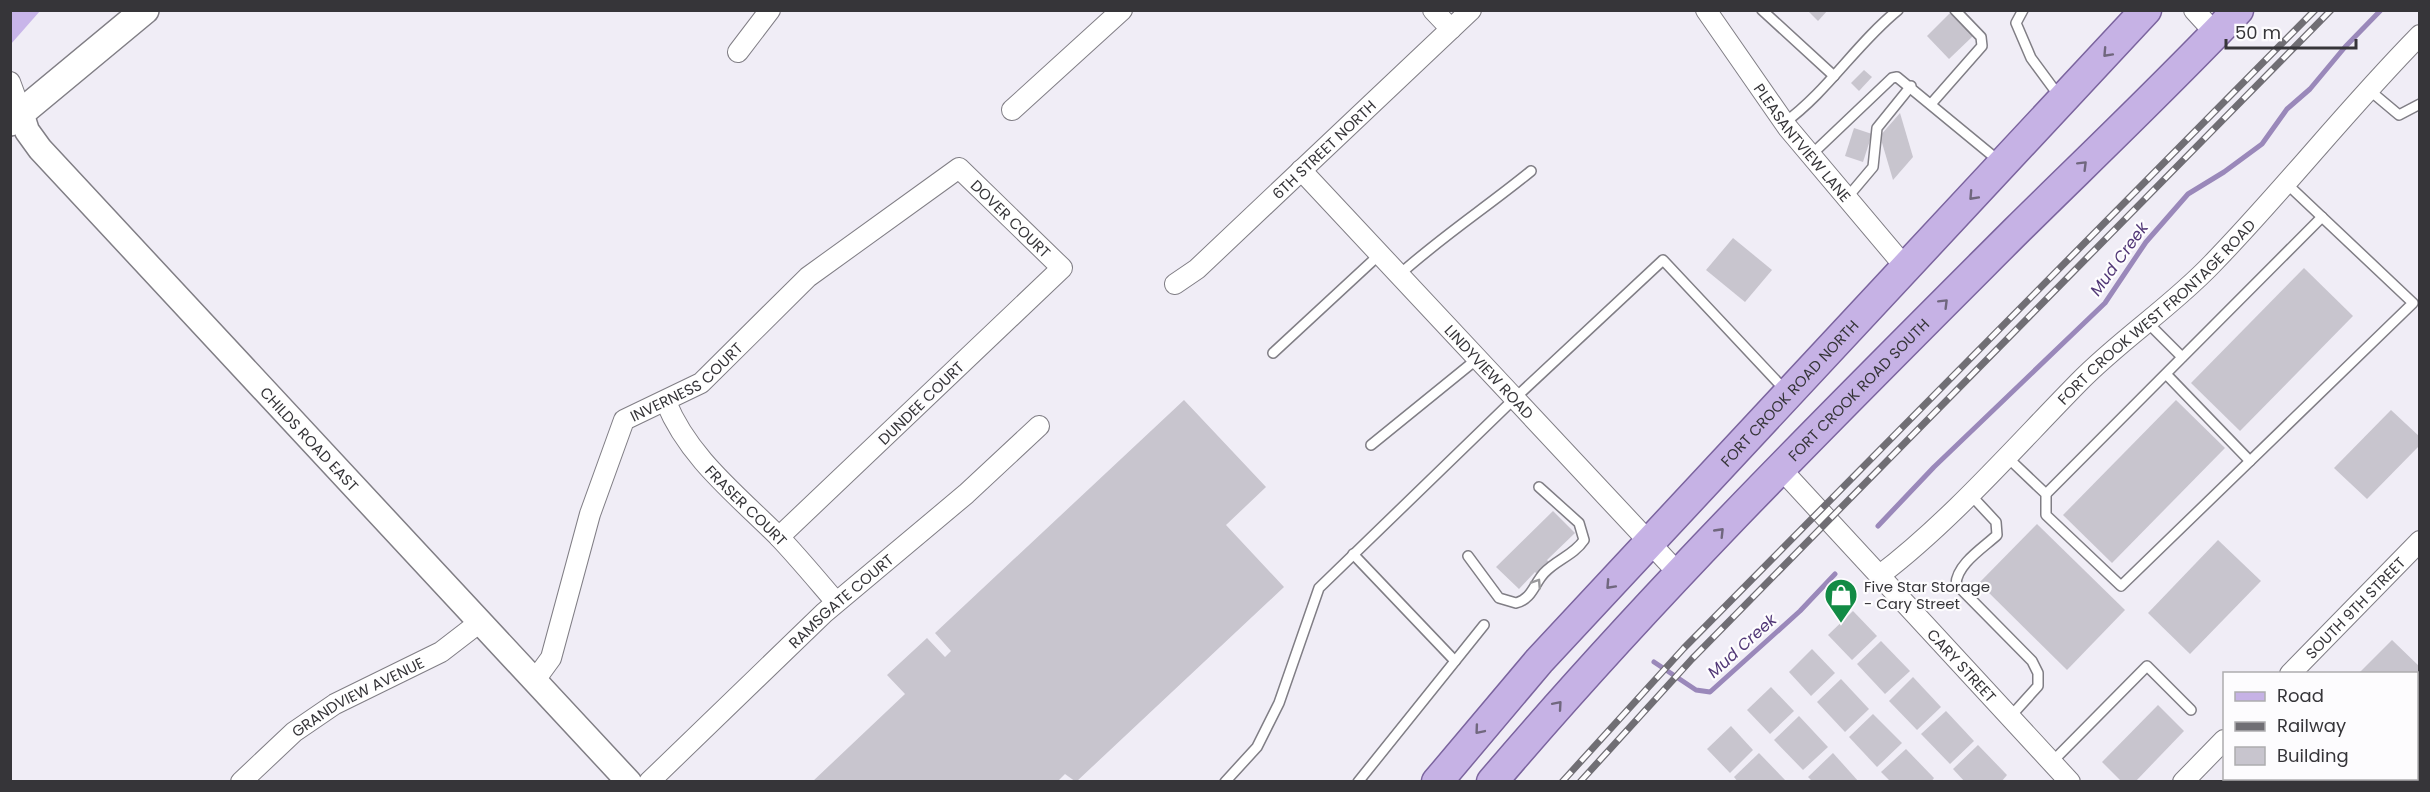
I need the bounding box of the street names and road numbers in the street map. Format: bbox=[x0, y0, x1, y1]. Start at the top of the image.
street label: PLEASANTVIEW LANE bbox=[1749, 79, 1856, 206]
street label: 6TH STREET NORTH bbox=[1267, 95, 1380, 203]
street label: DOVER COURT bbox=[966, 175, 1056, 262]
street label: FORT CROOK WEST FRONTAGE ROAD bbox=[2053, 214, 2260, 409]
street label: FORT CROOK ROAD SOUTH bbox=[1783, 313, 1934, 465]
street label: FORT CROOK ROAD NORTH bbox=[1715, 315, 1863, 471]
street label: LINDYVIEW ROAD bbox=[1440, 320, 1539, 423]
street label: INVERNESS COURT bbox=[626, 337, 747, 426]
street label: DUNDEE COURT bbox=[873, 357, 969, 449]
street label: CHILDS ROAD EAST bbox=[256, 382, 364, 496]
street label: FRASER COURT bbox=[701, 460, 792, 550]
street label: RAMSGATE COURT bbox=[784, 549, 898, 652]
street label: SOUTH 9TH STREET bbox=[2300, 552, 2410, 663]
street label: CARY STREET bbox=[1923, 624, 2001, 707]
street label: GRANDVIEW AVENUE bbox=[287, 651, 427, 741]

